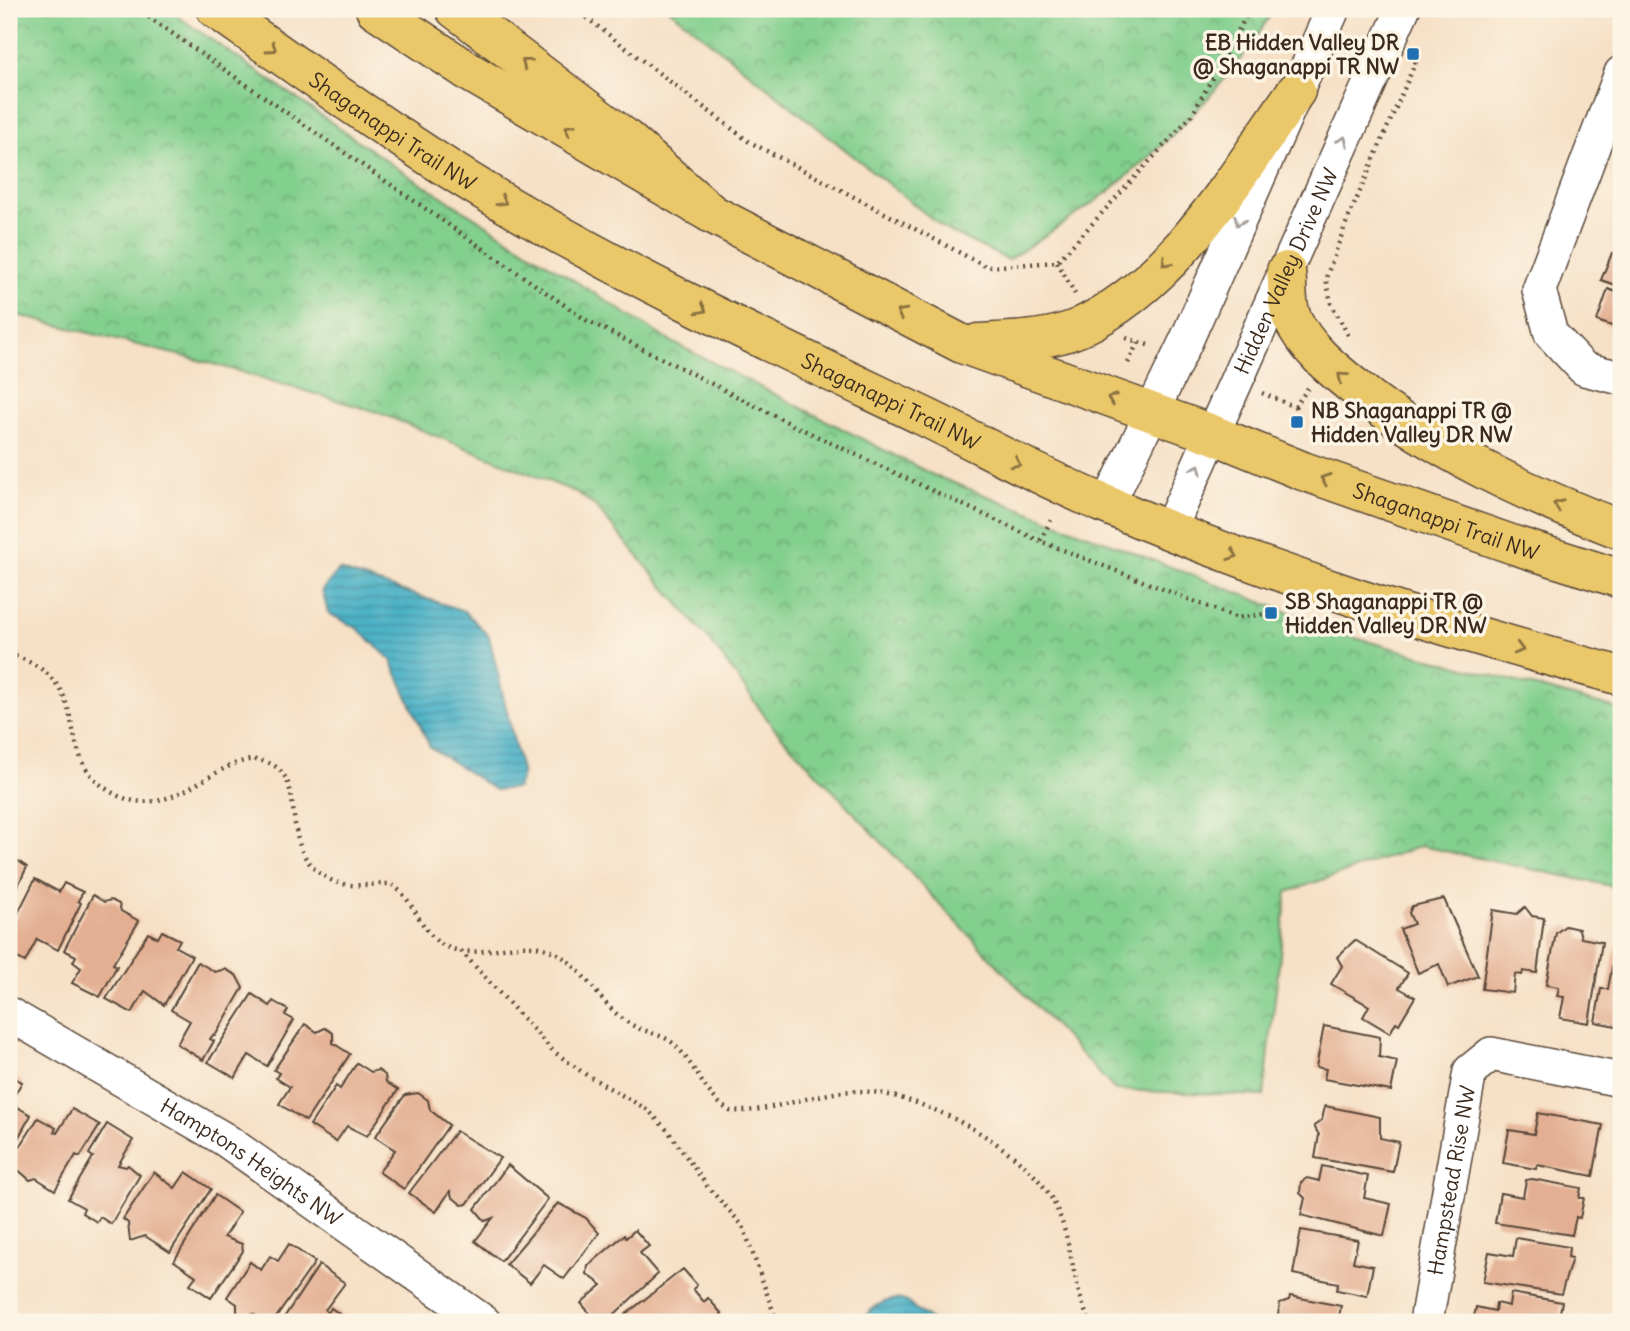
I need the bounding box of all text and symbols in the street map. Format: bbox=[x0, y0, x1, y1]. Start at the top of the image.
place label: EB Hidden Valley DR @ Shaganappi TR NW bbox=[1193, 29, 1400, 80]
one-way arrow bbox=[264, 40, 277, 52]
marker: EB Hidden Valley DR @ Shaganappi TR NW bbox=[1405, 46, 1421, 62]
one-way arrow bbox=[521, 59, 533, 72]
street label: Shaganappi Trail NW bbox=[304, 66, 481, 196]
one-way arrow bbox=[563, 124, 576, 137]
one-way arrow bbox=[1335, 136, 1349, 148]
street label: Hidden Valley Drive NW bbox=[1228, 164, 1344, 378]
one-way arrow bbox=[495, 192, 508, 205]
one-way arrow bbox=[1233, 214, 1247, 226]
one-way arrow bbox=[1162, 254, 1175, 267]
one-way arrow bbox=[695, 301, 707, 315]
one-way arrow bbox=[896, 308, 908, 321]
street label: Shaganappi Trail NW bbox=[797, 346, 985, 456]
one-way arrow bbox=[1338, 373, 1351, 385]
one-way arrow bbox=[1106, 393, 1118, 407]
place label: NB Shaganappi TR @ Hidden Valley DR NW bbox=[1311, 397, 1513, 448]
marker: NB Shaganappi TR @ Hidden Valley DR NW bbox=[1289, 414, 1305, 430]
one-way arrow bbox=[1009, 455, 1021, 469]
one-way arrow bbox=[1189, 463, 1203, 476]
one-way arrow bbox=[1319, 473, 1331, 487]
street label: Shaganappi Trail NW bbox=[1350, 476, 1543, 566]
one-way arrow bbox=[1552, 500, 1564, 514]
one-way arrow bbox=[1227, 547, 1239, 561]
place label: SB Shaganappi TR @ Hidden Valley DR NW bbox=[1285, 588, 1487, 639]
marker: SB Shaganappi TR @ Hidden Valley DR NW bbox=[1263, 605, 1279, 621]
one-way arrow bbox=[1513, 641, 1525, 655]
street label: Hampstead Rise NW bbox=[1421, 1083, 1481, 1277]
street label: Hamptons Heights NW bbox=[156, 1092, 348, 1232]

